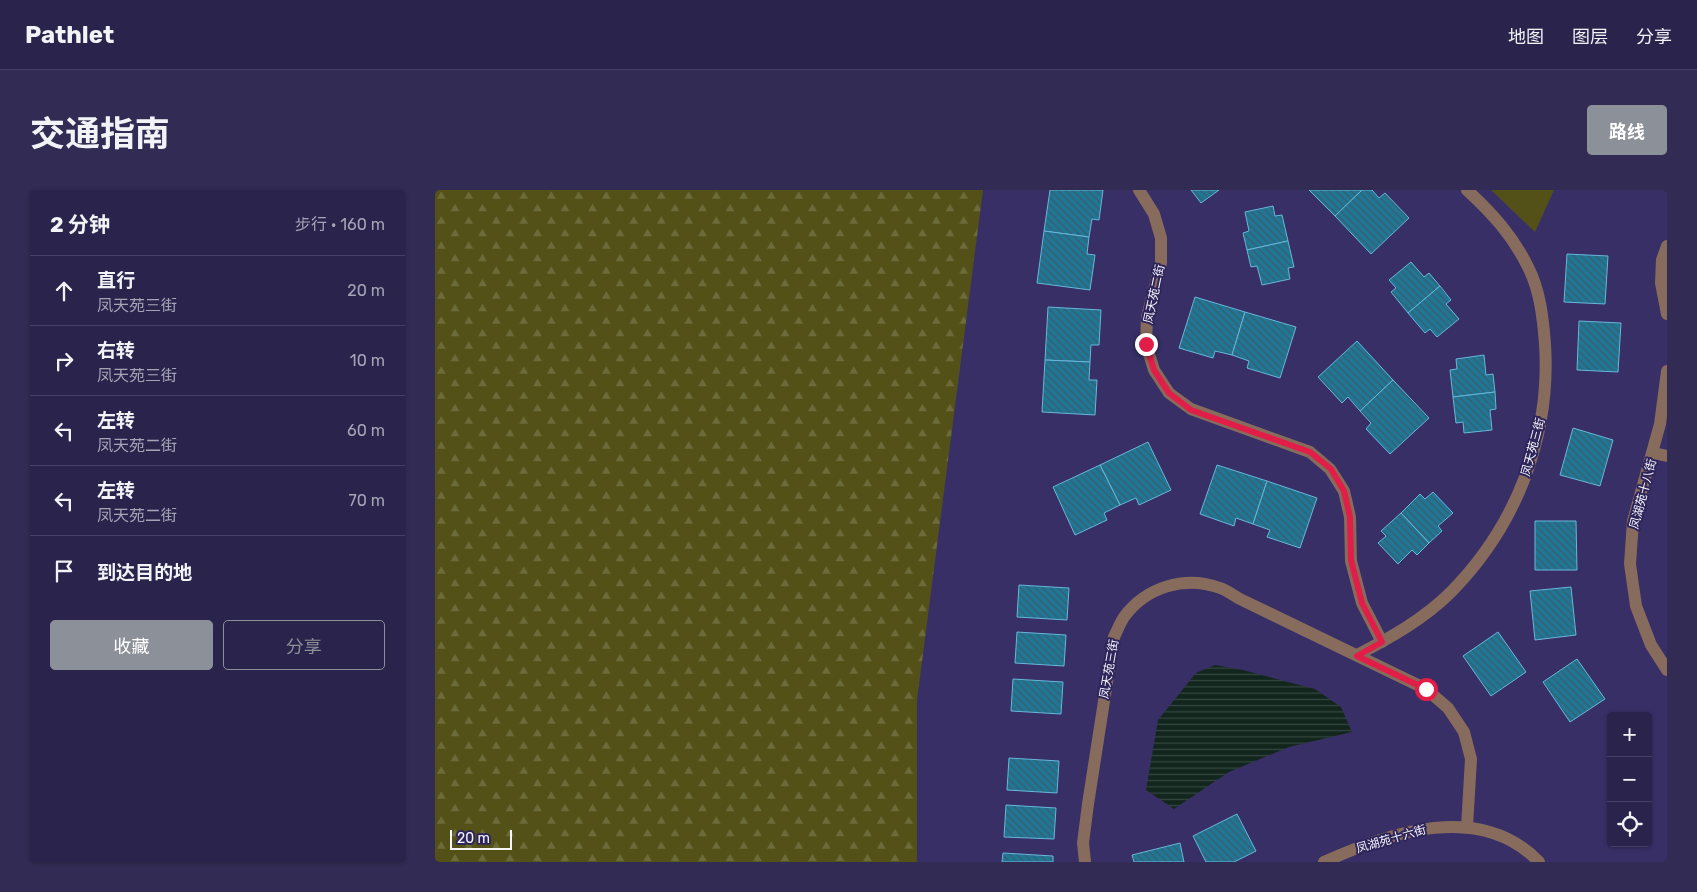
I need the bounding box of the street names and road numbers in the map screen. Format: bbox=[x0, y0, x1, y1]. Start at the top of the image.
street label: 凤天苑二街 bbox=[1141, 263, 1167, 325]
street label: 凤天苑三街 bbox=[1518, 416, 1548, 478]
street label: 凤湖苑十八街 bbox=[1627, 457, 1659, 531]
street label: 凤天苑三街 bbox=[1097, 638, 1121, 700]
street label: 凤湖苑十六街 bbox=[1354, 822, 1428, 856]

